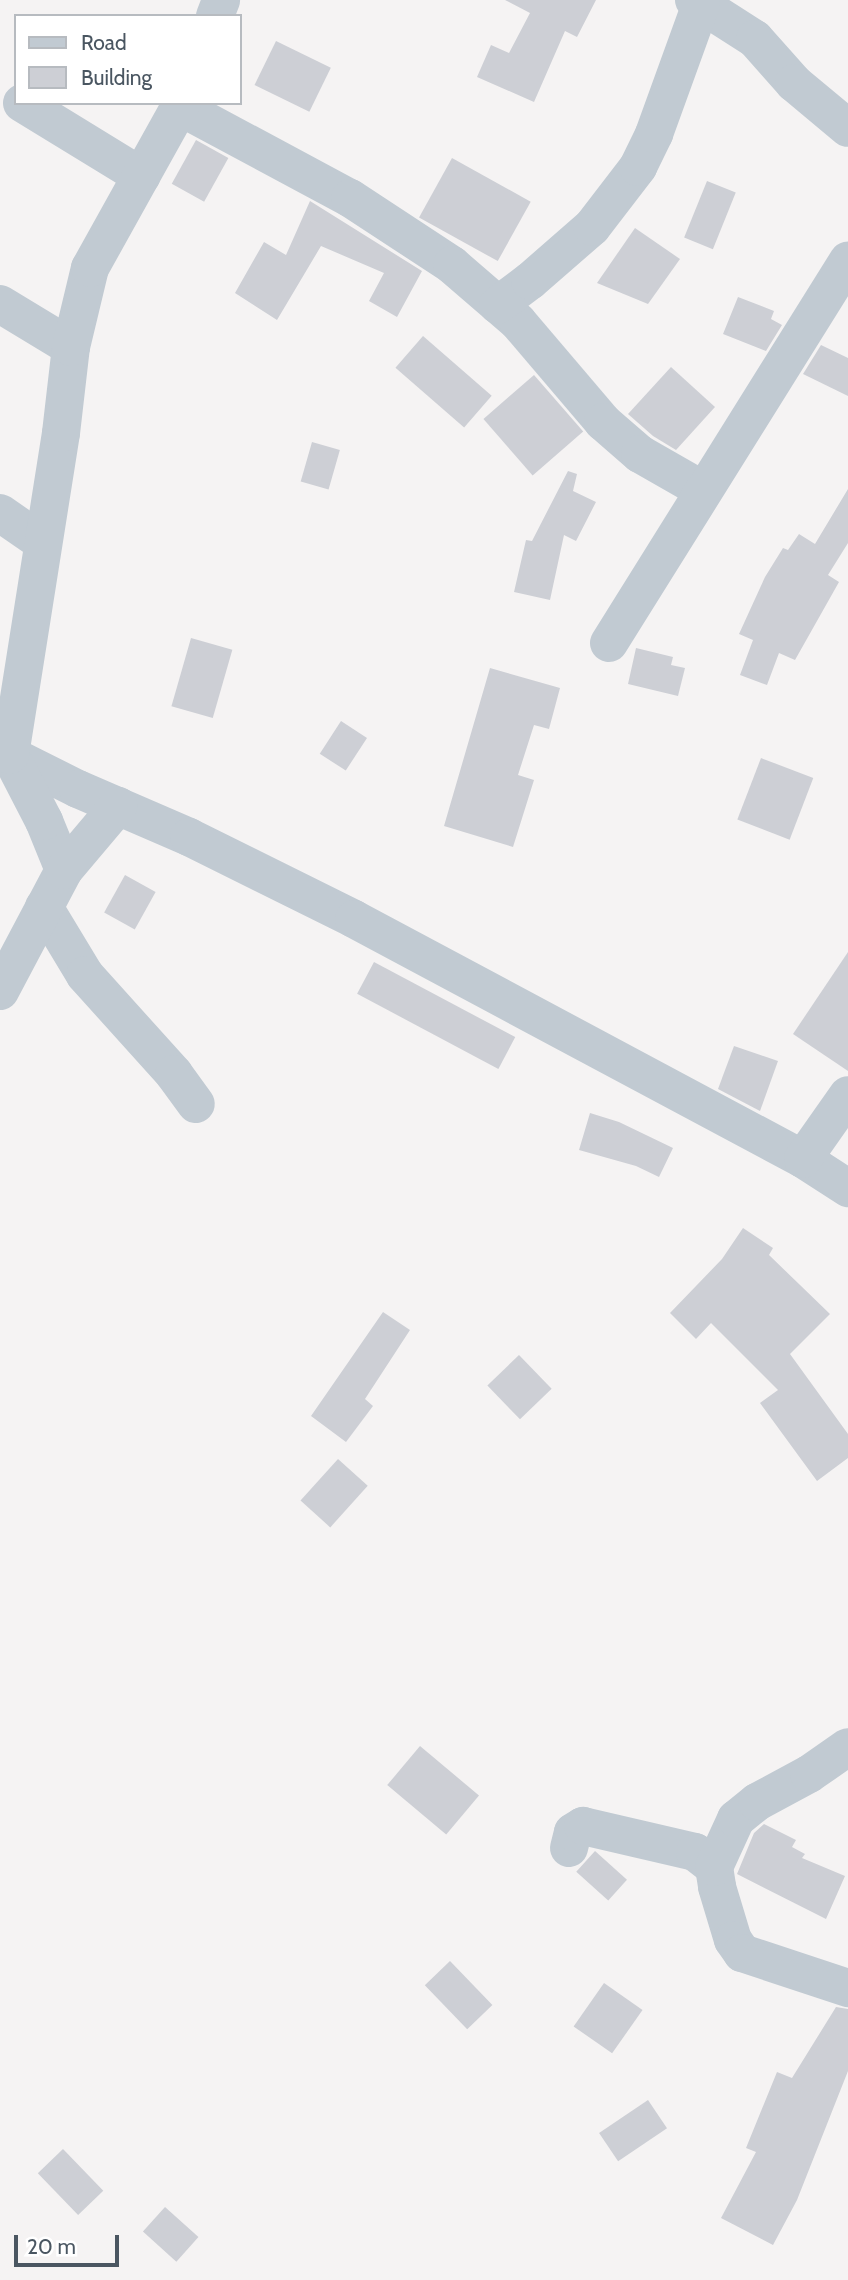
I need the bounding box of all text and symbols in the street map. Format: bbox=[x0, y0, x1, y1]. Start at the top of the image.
legend bbox=[14, 14, 242, 105]
text: Road bbox=[81, 30, 127, 55]
text: Building bbox=[81, 65, 152, 90]
scale bar bbox=[18, 2220, 122, 2264]
text: 20 m bbox=[27, 2234, 76, 2259]

